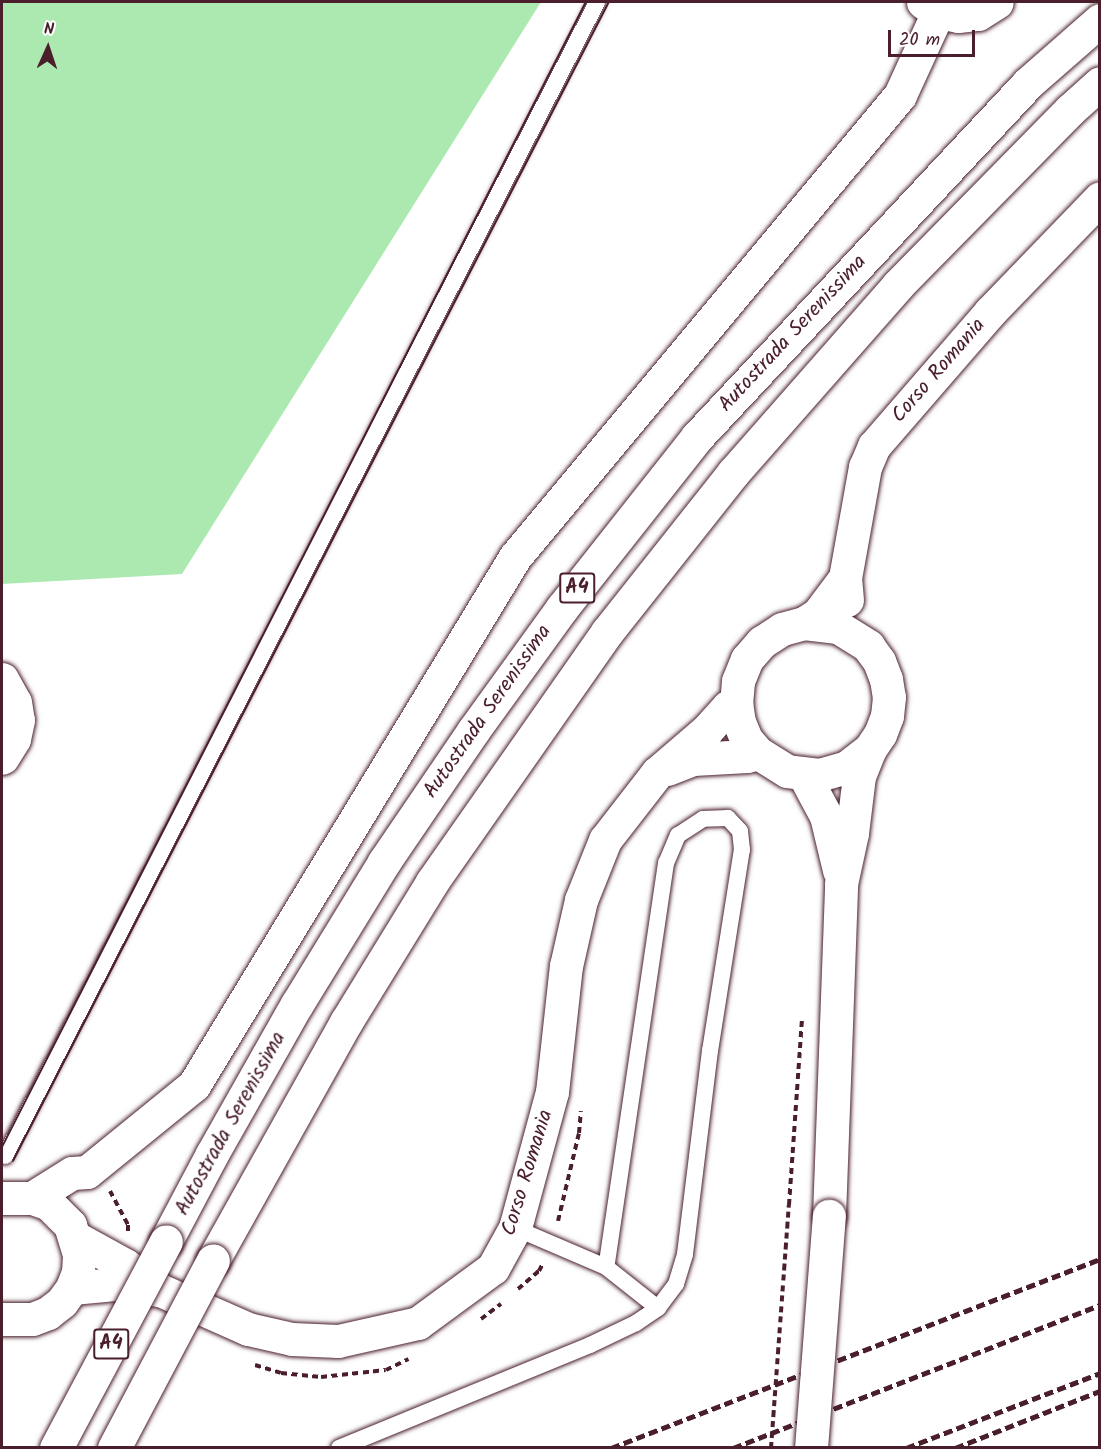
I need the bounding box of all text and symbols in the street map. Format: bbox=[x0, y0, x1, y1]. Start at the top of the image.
text: N bbox=[43, 17, 55, 42]
north arrow bbox=[18, 18, 78, 78]
scale bar bbox=[891, 18, 978, 56]
text: 20 m bbox=[899, 26, 940, 55]
street label: Autostrada Serenissima bbox=[714, 250, 872, 418]
street label: Corso Romania bbox=[887, 314, 991, 428]
road number: A4 bbox=[559, 571, 595, 605]
street label: Autostrada Serenissima bbox=[419, 620, 557, 804]
street label: Autostrada Serenissima bbox=[170, 1028, 292, 1220]
street label: Corso Romania bbox=[497, 1107, 559, 1239]
road number: A4 bbox=[93, 1327, 129, 1361]

